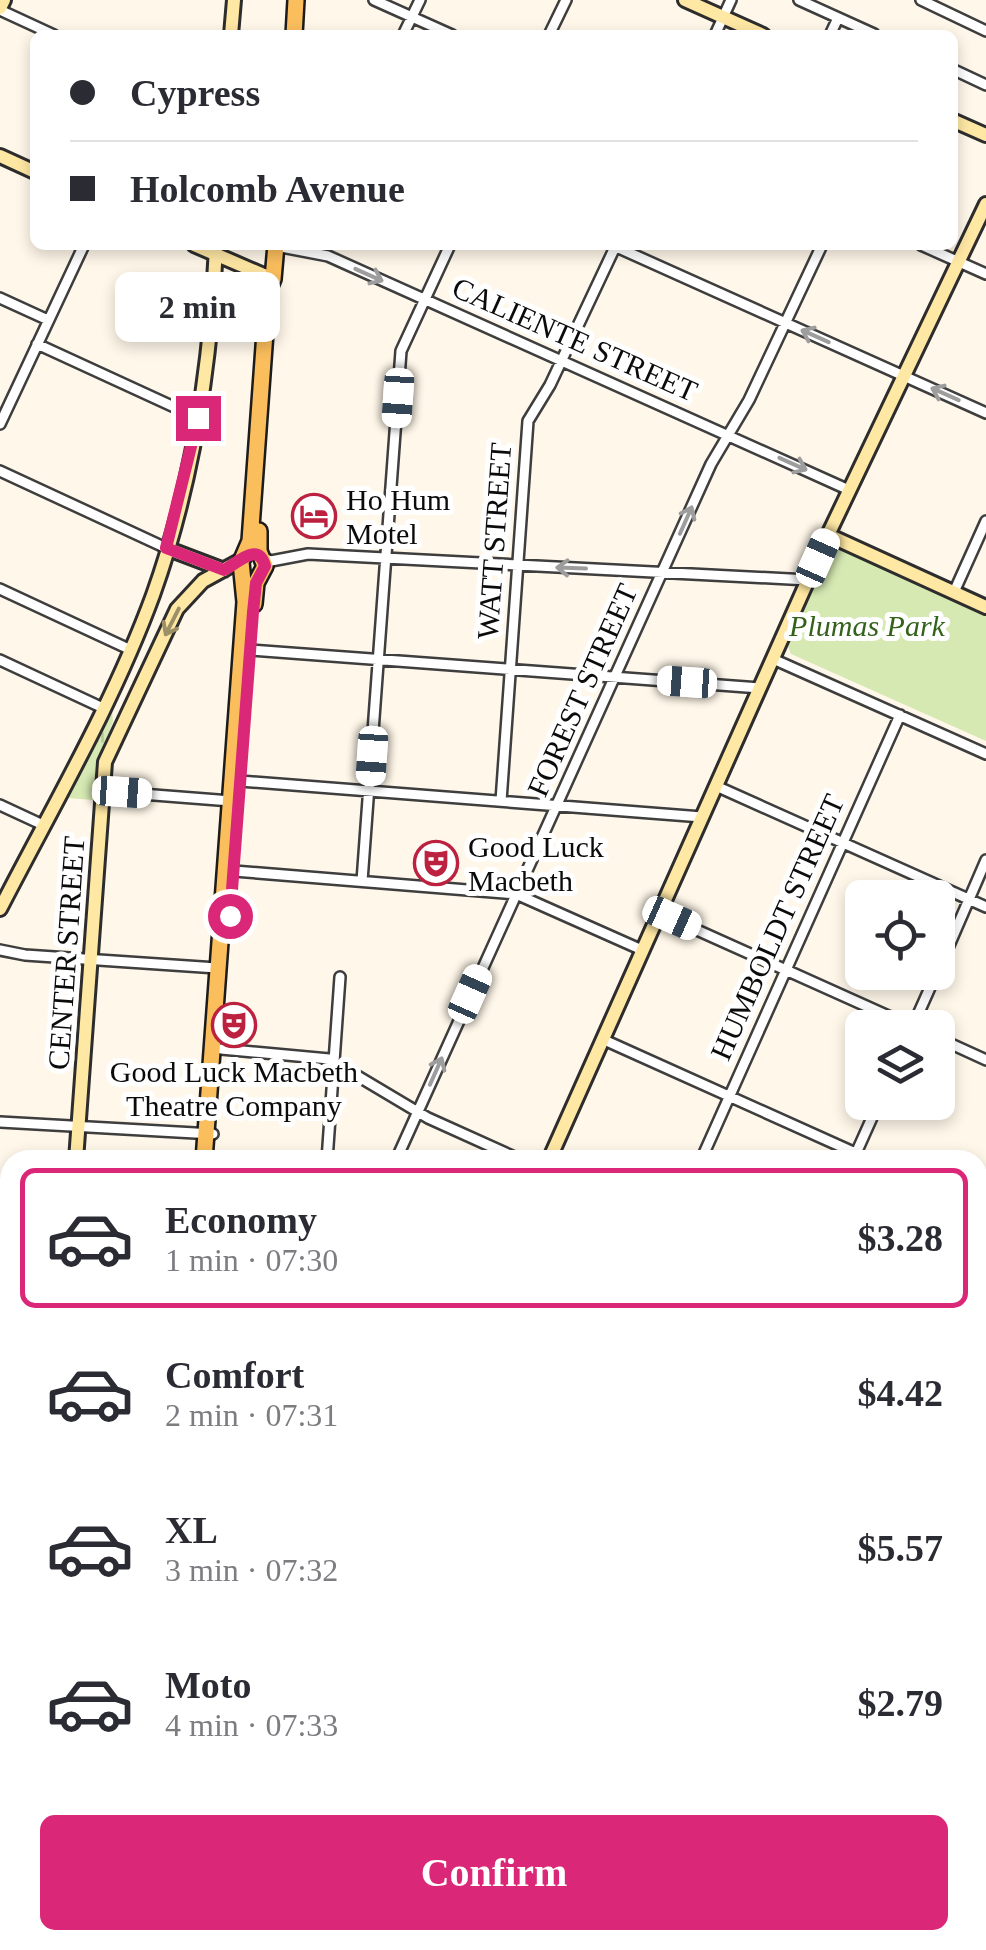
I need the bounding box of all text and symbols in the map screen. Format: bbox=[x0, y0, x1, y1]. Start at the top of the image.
text: Cypress bbox=[130, 72, 260, 114]
text: Holcomb Avenue bbox=[130, 168, 405, 210]
one-way arrow bbox=[353, 266, 383, 285]
street label: CALIENTE STREET bbox=[448, 270, 702, 408]
callout: 2 min bbox=[116, 273, 280, 343]
text: 2 min bbox=[159, 289, 236, 325]
one-way arrow bbox=[800, 326, 831, 344]
car bbox=[381, 367, 415, 429]
one-way arrow bbox=[930, 384, 961, 402]
route end bbox=[176, 396, 221, 441]
street label: WATT STREET bbox=[471, 442, 517, 640]
one-way arrow bbox=[777, 456, 807, 475]
place label: Ho Hum Motel bbox=[346, 483, 450, 550]
hotel icon: Ho Hum Motel bbox=[291, 493, 337, 539]
one-way arrow bbox=[678, 505, 696, 536]
car bbox=[792, 524, 844, 592]
one-way arrow bbox=[555, 559, 587, 578]
street label: FOREST STREET bbox=[520, 579, 644, 801]
one-way arrow bbox=[162, 606, 181, 636]
park label: Plumas Park bbox=[788, 609, 946, 642]
car bbox=[656, 665, 718, 699]
car bbox=[355, 725, 389, 787]
car bbox=[91, 775, 153, 809]
street label: HUMBOLDT STREET bbox=[704, 789, 850, 1065]
place label: Good Luck Macbeth bbox=[468, 830, 604, 897]
street label: CENTER STREET bbox=[41, 835, 91, 1071]
theatre icon: Good Luck Macbeth bbox=[413, 840, 459, 886]
map controls bbox=[845, 880, 955, 1120]
button: locate bbox=[845, 880, 955, 990]
car bbox=[638, 892, 706, 944]
route start bbox=[208, 894, 253, 939]
car bbox=[444, 960, 496, 1028]
theatre icon: Good Luck Macbeth Theatre Company bbox=[211, 1002, 257, 1048]
button: layers bbox=[845, 1010, 955, 1120]
place label: Good Luck Macbeth Theatre Company bbox=[110, 1055, 358, 1122]
one-way arrow bbox=[428, 1056, 446, 1087]
icon: car bbox=[45, 1193, 135, 1283]
text: Economy bbox=[165, 1199, 317, 1241]
text: $3.28 bbox=[858, 1217, 943, 1259]
text: 1 min · 07:30 bbox=[165, 1242, 338, 1278]
icon: car bbox=[45, 1348, 135, 1438]
text: Comfort bbox=[165, 1354, 304, 1396]
text: $4.42 bbox=[858, 1372, 943, 1414]
text: 2 min · 07:31 bbox=[165, 1397, 338, 1433]
icon: car bbox=[45, 1503, 135, 1593]
text: XL bbox=[165, 1509, 218, 1551]
text: $5.57 bbox=[858, 1527, 943, 1569]
text: 3 min · 07:32 bbox=[165, 1552, 338, 1588]
icon: car bbox=[45, 1658, 135, 1748]
text: Moto bbox=[165, 1664, 252, 1706]
text: $2.79 bbox=[858, 1682, 943, 1724]
text: 4 min · 07:33 bbox=[165, 1707, 338, 1743]
button: Confirm bbox=[40, 1815, 948, 1930]

